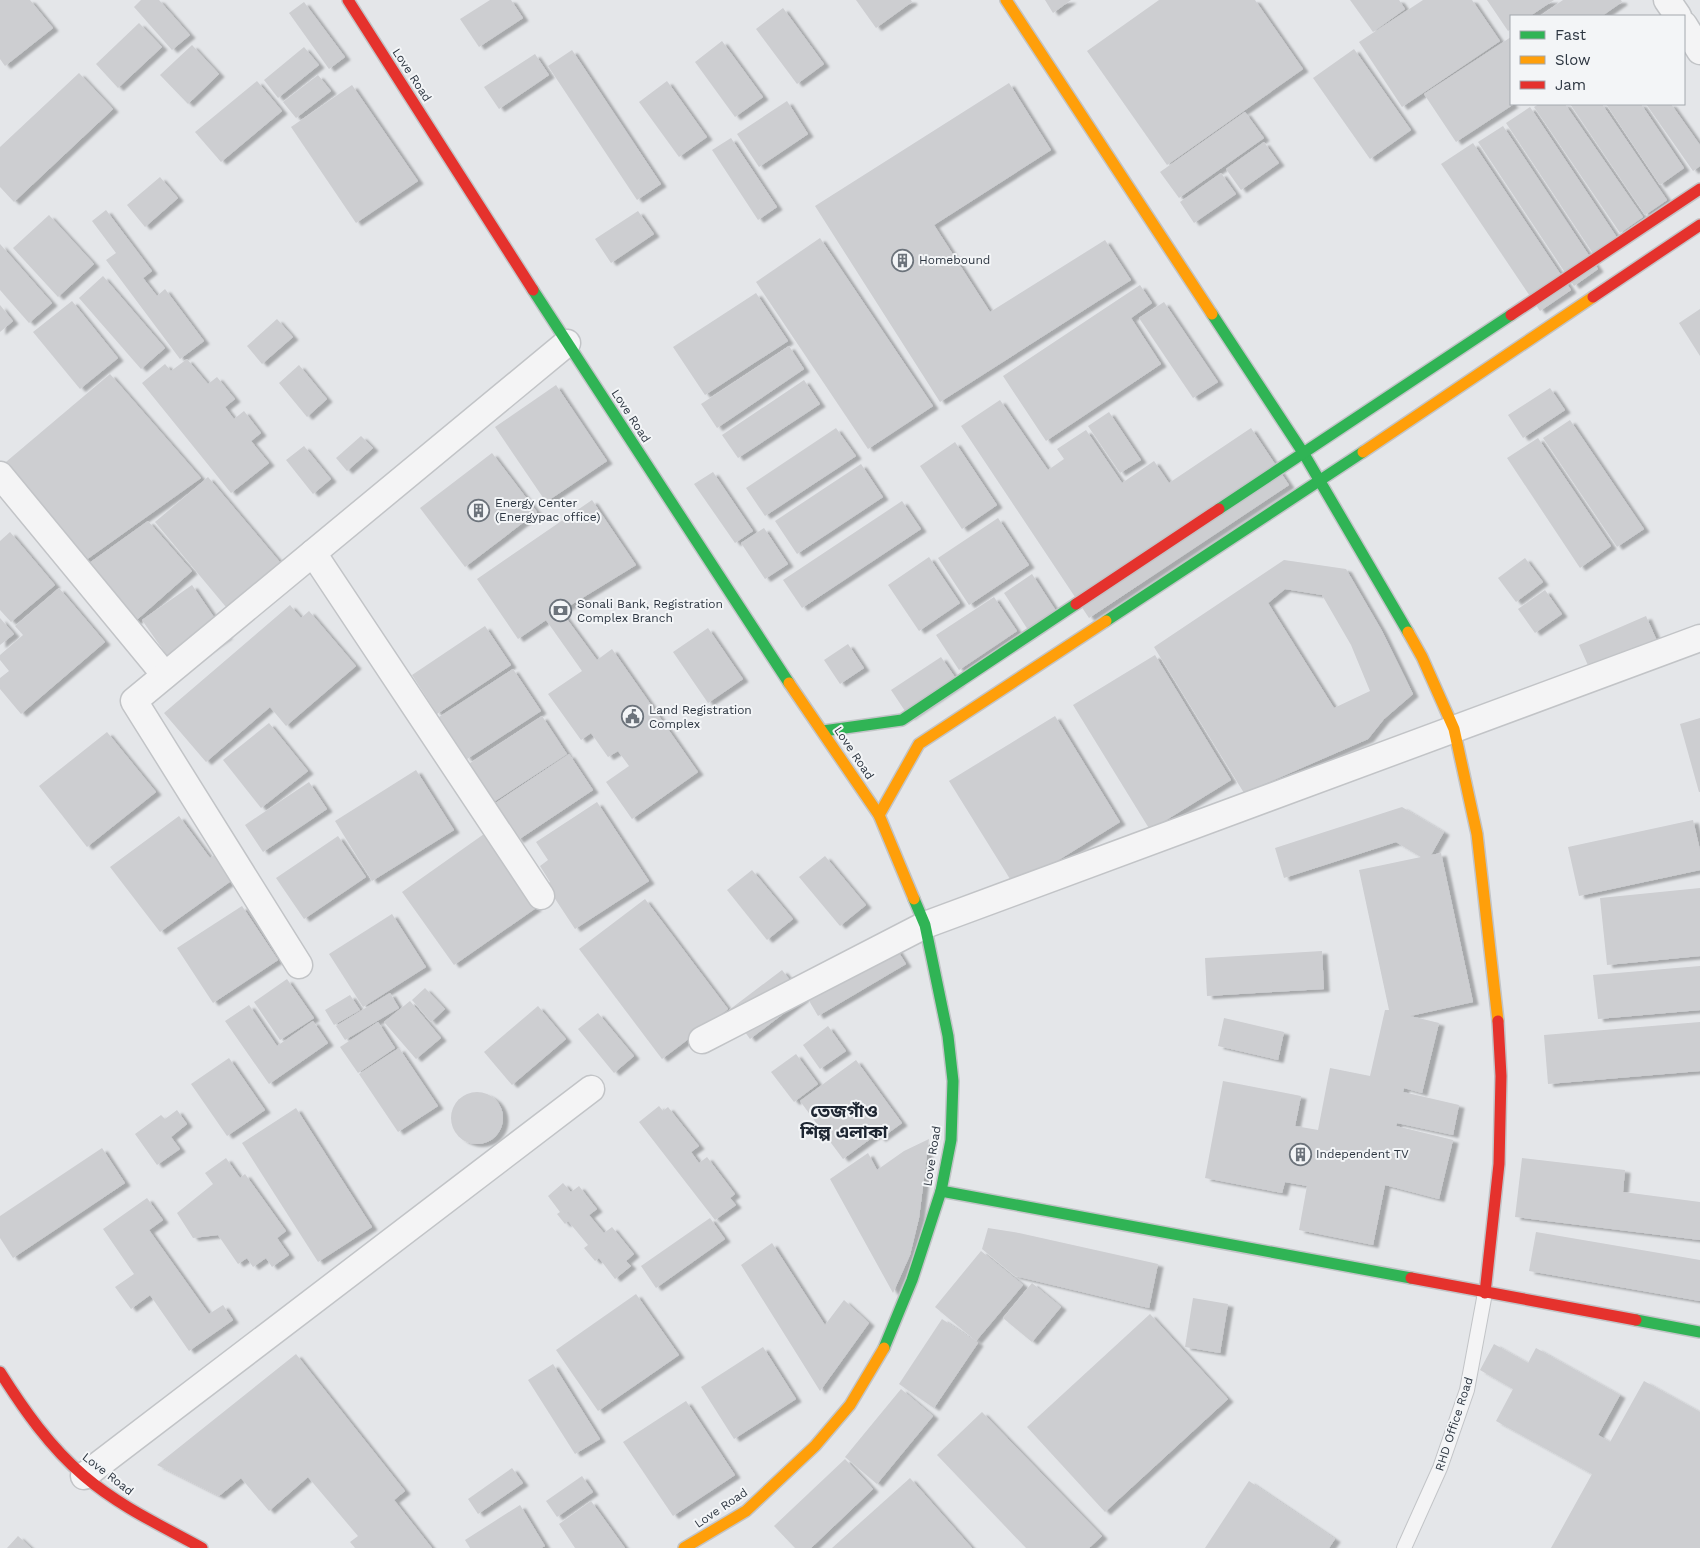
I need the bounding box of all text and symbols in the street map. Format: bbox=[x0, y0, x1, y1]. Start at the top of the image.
legend bbox=[1510, 15, 1685, 105]
text: Fast bbox=[1555, 26, 1587, 44]
street label: Love Road bbox=[390, 46, 434, 104]
text: Slow bbox=[1555, 51, 1591, 69]
text: Jam bbox=[1555, 76, 1586, 94]
building icon: Homebound bbox=[891, 248, 915, 272]
place label: Homebound bbox=[919, 253, 990, 267]
street label: Love Road bbox=[609, 387, 653, 445]
place label: Energy Center (Energypac office) bbox=[495, 496, 600, 524]
building icon: Energy Center (Energypac office) bbox=[467, 498, 491, 522]
place label: Sonali Bank, Registration Complex Branch bbox=[577, 597, 723, 625]
bank icon: Sonali Bank, Registration Complex Branch bbox=[549, 599, 573, 623]
place label: Land Registration Complex bbox=[649, 703, 752, 731]
public building icon: Land Registration Complex bbox=[621, 705, 645, 729]
street label: Love Road bbox=[831, 724, 877, 782]
district label: তেজগাঁও শিল্প এলাকা bbox=[799, 1100, 889, 1142]
street label: Love Road bbox=[920, 1125, 944, 1187]
building icon: Independent TV bbox=[1288, 1142, 1312, 1166]
place label: Independent TV bbox=[1316, 1147, 1409, 1161]
street label: RHD Office Road bbox=[1432, 1375, 1476, 1473]
street label: Love Road bbox=[80, 1450, 136, 1498]
street label: Love Road bbox=[692, 1485, 750, 1531]

